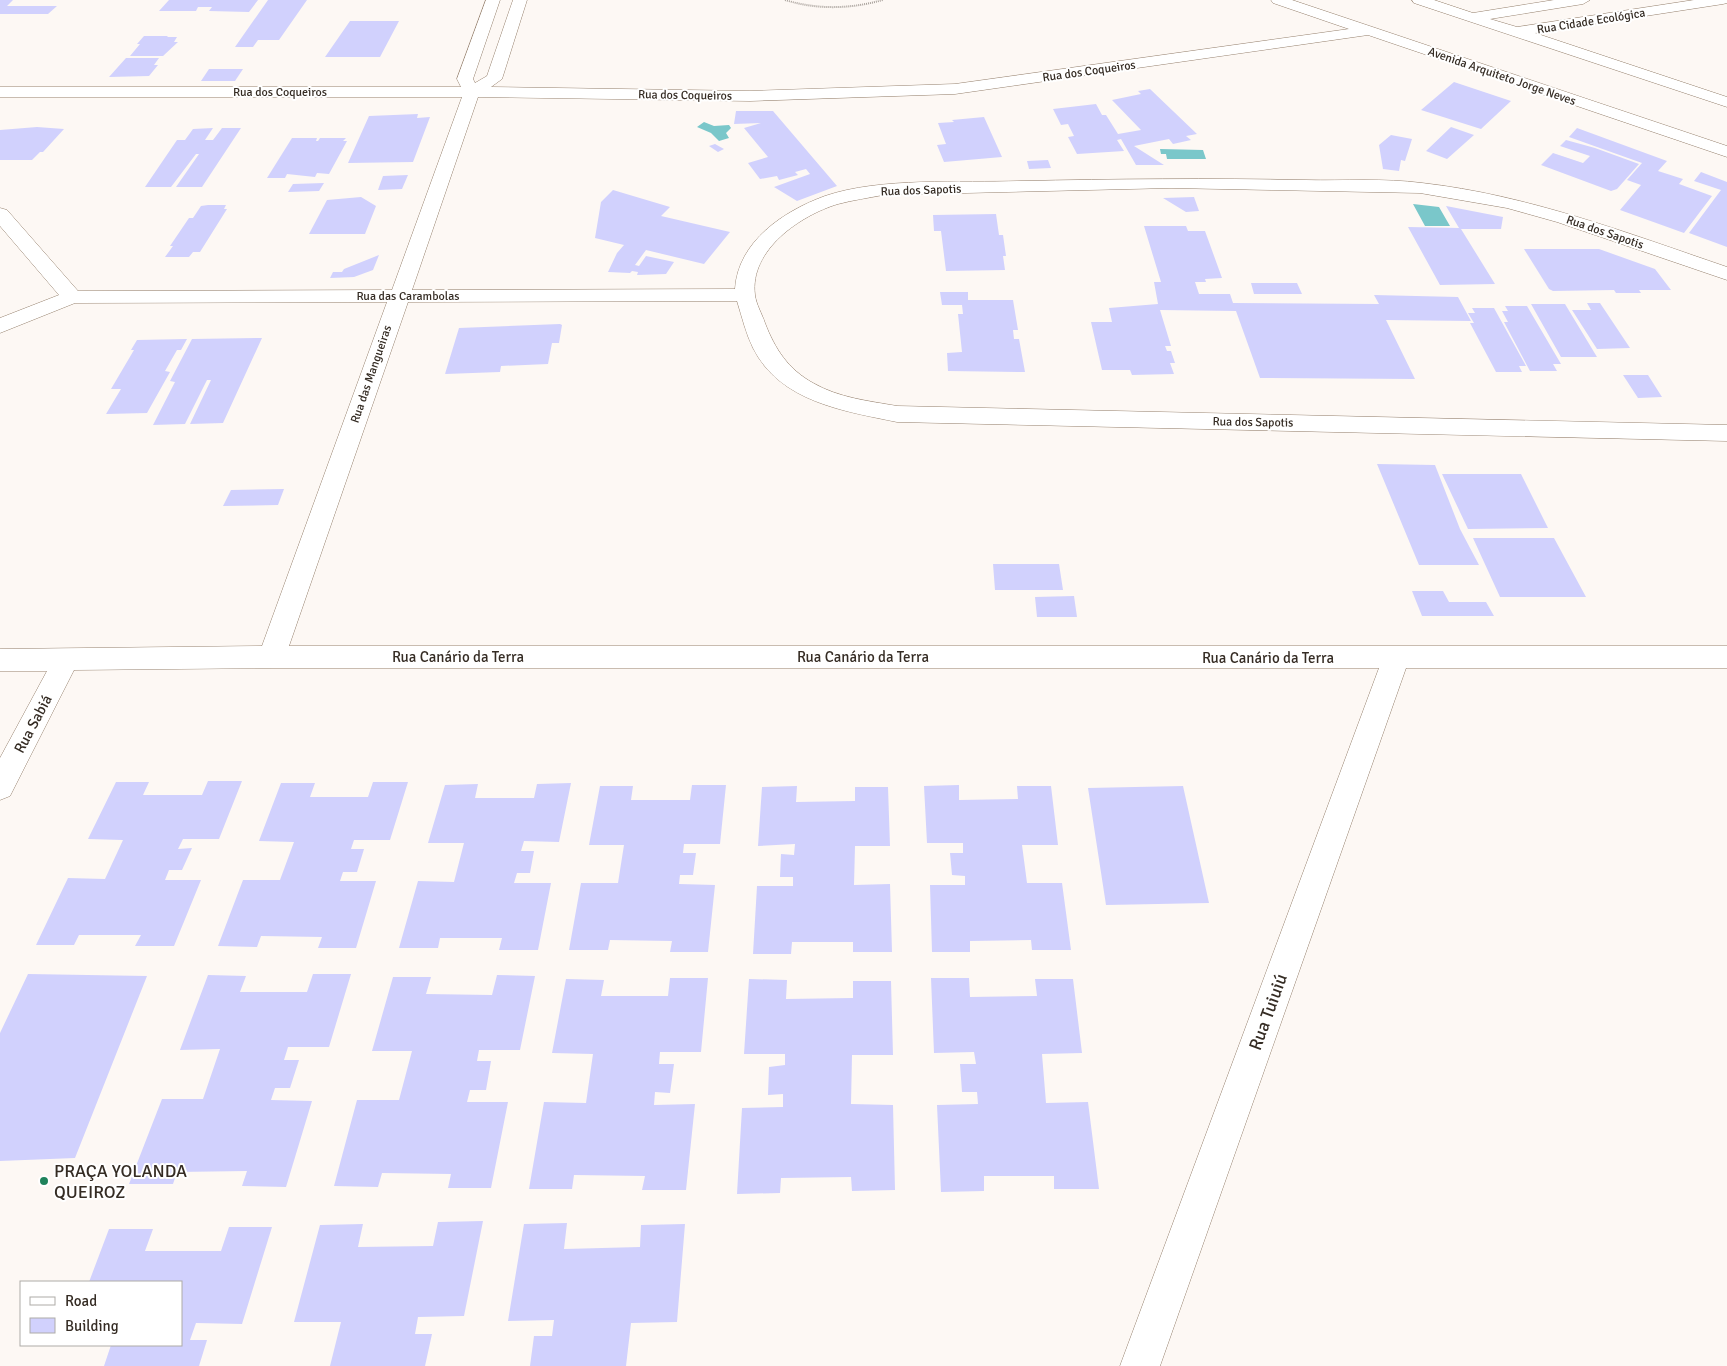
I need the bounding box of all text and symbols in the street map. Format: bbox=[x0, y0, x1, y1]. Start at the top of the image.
street label: Rua Cidade Ecológica bbox=[1536, 6, 1646, 37]
street label: Avenida Arquiteto Jorge Neves bbox=[1426, 44, 1578, 109]
street label: Rua dos Coqueiros bbox=[1042, 58, 1137, 85]
street label: Rua dos Coqueiros bbox=[233, 85, 327, 100]
street label: Rua dos Coqueiros bbox=[638, 87, 732, 104]
street label: Rua dos Sapotis bbox=[880, 182, 962, 199]
street label: Rua dos Sapotis bbox=[1564, 212, 1645, 253]
street label: Rua das Carambolas bbox=[356, 289, 460, 304]
street label: Rua das Mangueiras bbox=[348, 323, 395, 425]
street label: Rua dos Sapotis bbox=[1212, 414, 1293, 431]
street label: Rua Canário da Terra bbox=[392, 648, 524, 666]
street label: Rua Canário da Terra bbox=[797, 648, 929, 666]
street label: Rua Canário da Terra bbox=[1202, 649, 1334, 667]
street label: Rua Sabiá bbox=[10, 692, 56, 756]
street label: Rua Tuiuiú bbox=[1244, 971, 1292, 1053]
place label: PRAÇA YOLANDA QUEIROZ bbox=[54, 1160, 187, 1203]
marker: PRAÇA YOLANDA QUEIROZ bbox=[38, 1175, 50, 1187]
legend bbox=[20, 1281, 182, 1346]
text: Road bbox=[65, 1292, 97, 1310]
text: Building bbox=[65, 1317, 119, 1335]

